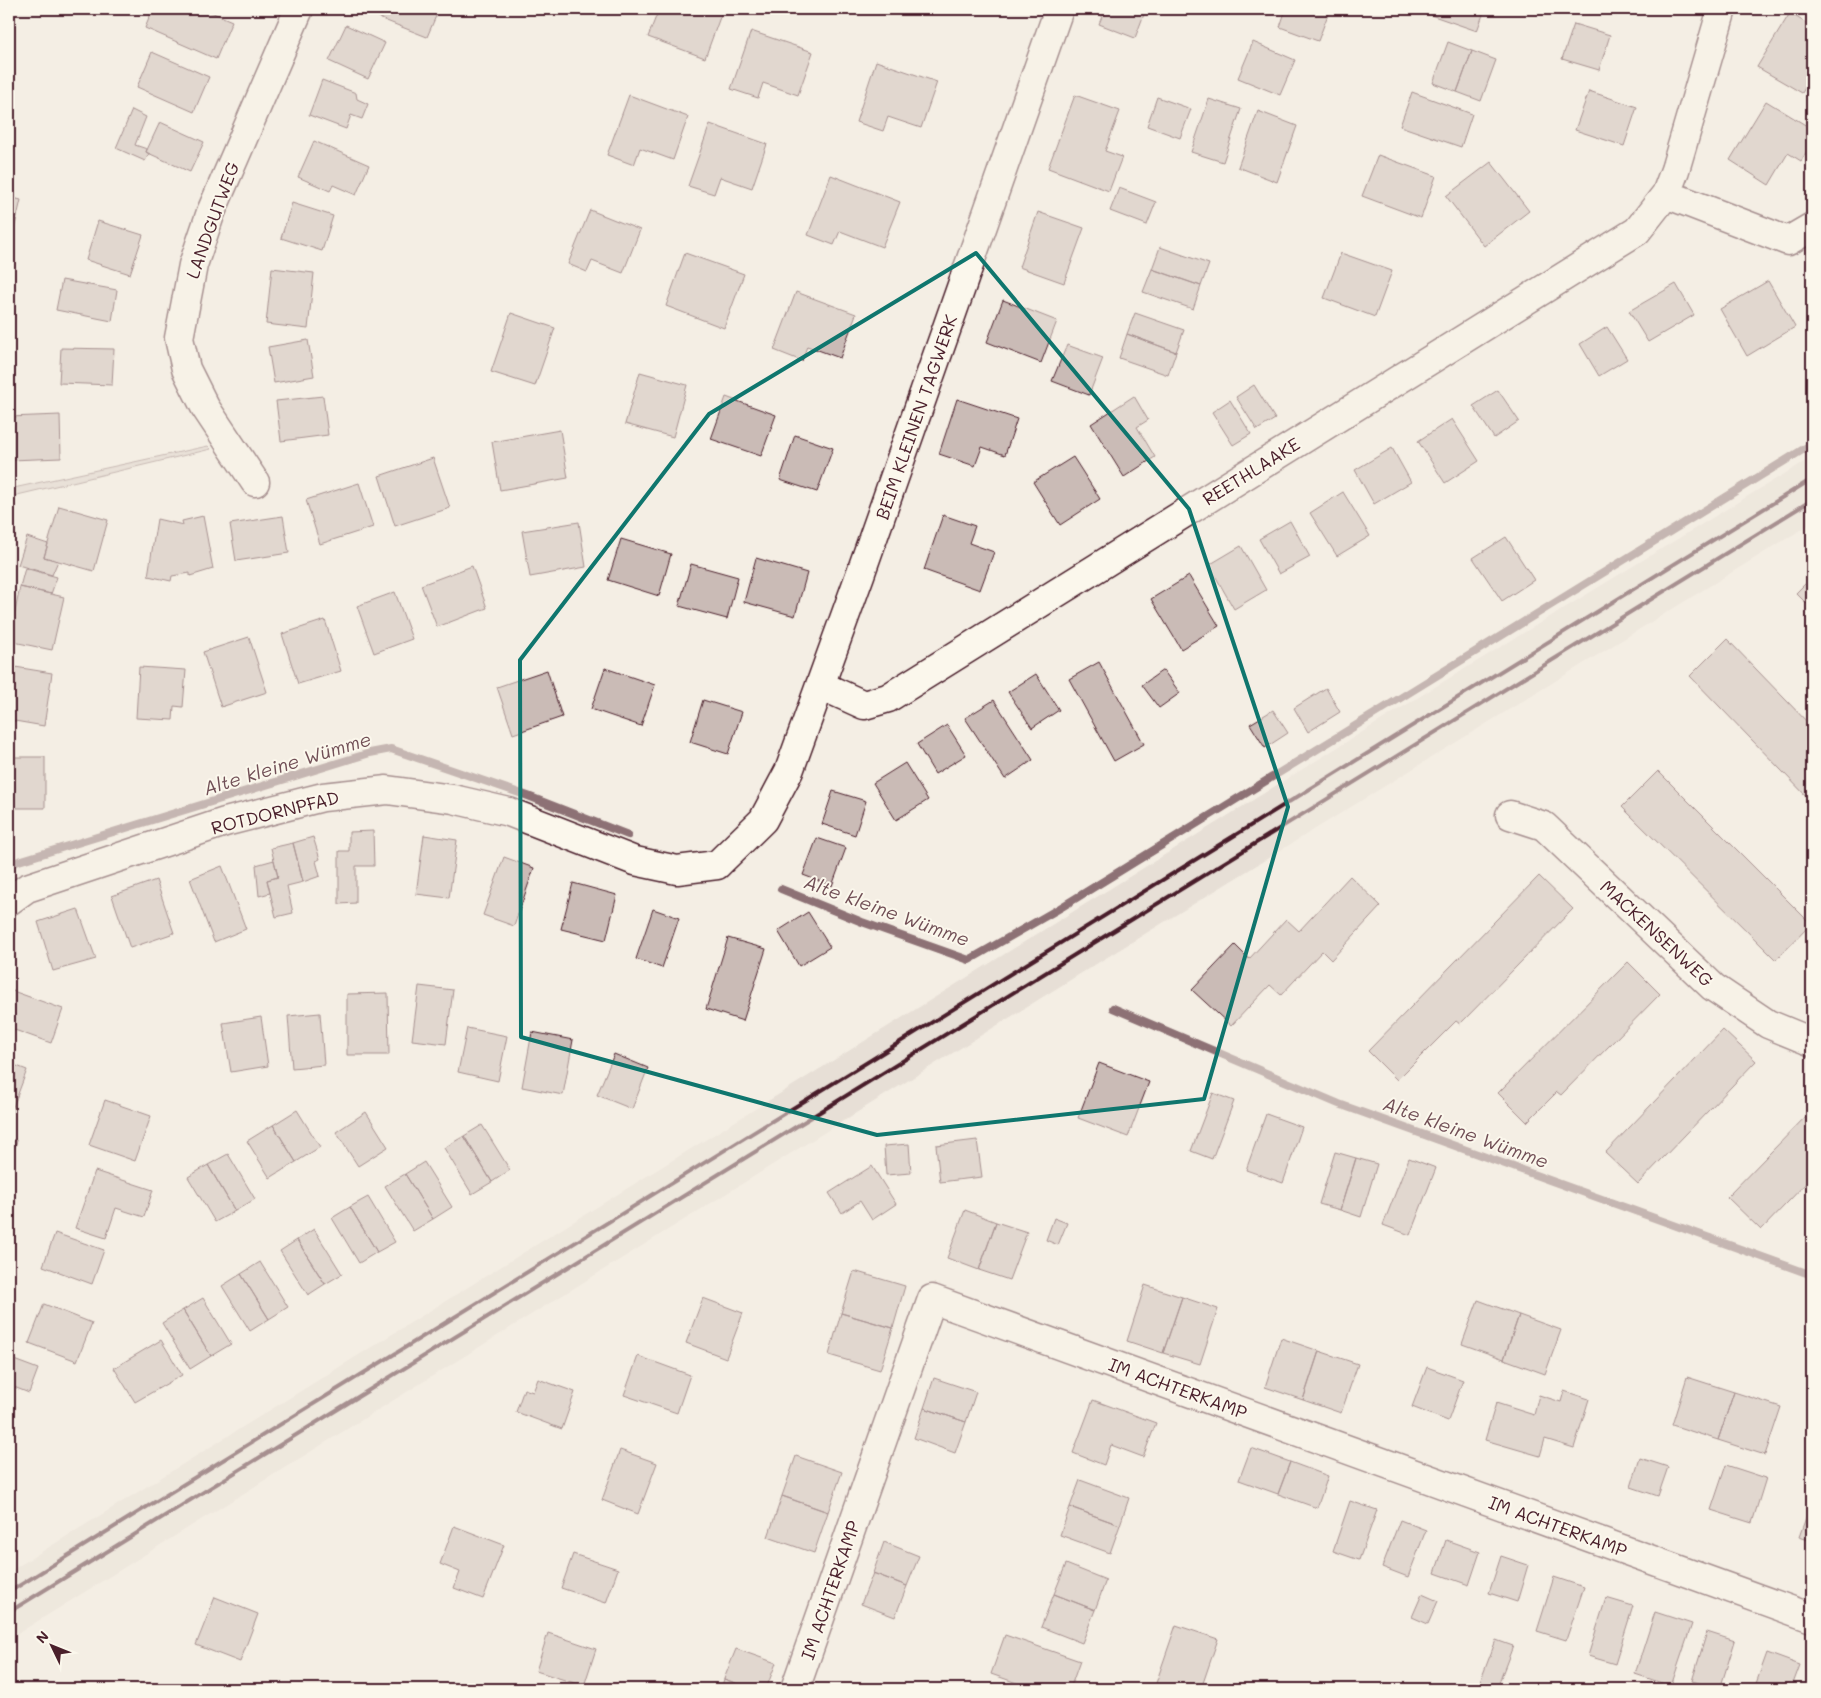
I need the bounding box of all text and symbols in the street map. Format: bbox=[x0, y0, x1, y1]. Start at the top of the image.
street label: LANDGUTWEG bbox=[180, 158, 244, 282]
street label: BEIM KLEINEN TAGWERK bbox=[870, 311, 962, 523]
street label: REETHLAAKE bbox=[1198, 432, 1304, 510]
water label: Alte kleine Wümme bbox=[200, 726, 374, 800]
street label: ROTDORNPFAD bbox=[208, 784, 342, 840]
water label: Alte kleine Wümme bbox=[801, 868, 973, 952]
street label: MACKENSENWEG bbox=[1595, 874, 1719, 992]
water label: Alte kleine Wümme bbox=[1380, 1090, 1552, 1174]
street label: IM ACHTERKAMP bbox=[1105, 1352, 1251, 1424]
street label: IM ACHTERKAMP bbox=[1485, 1490, 1631, 1562]
street label: IM ACHTERKAMP bbox=[795, 1517, 865, 1663]
north arrow bbox=[28, 1620, 78, 1670]
text: N bbox=[32, 1626, 53, 1647]

